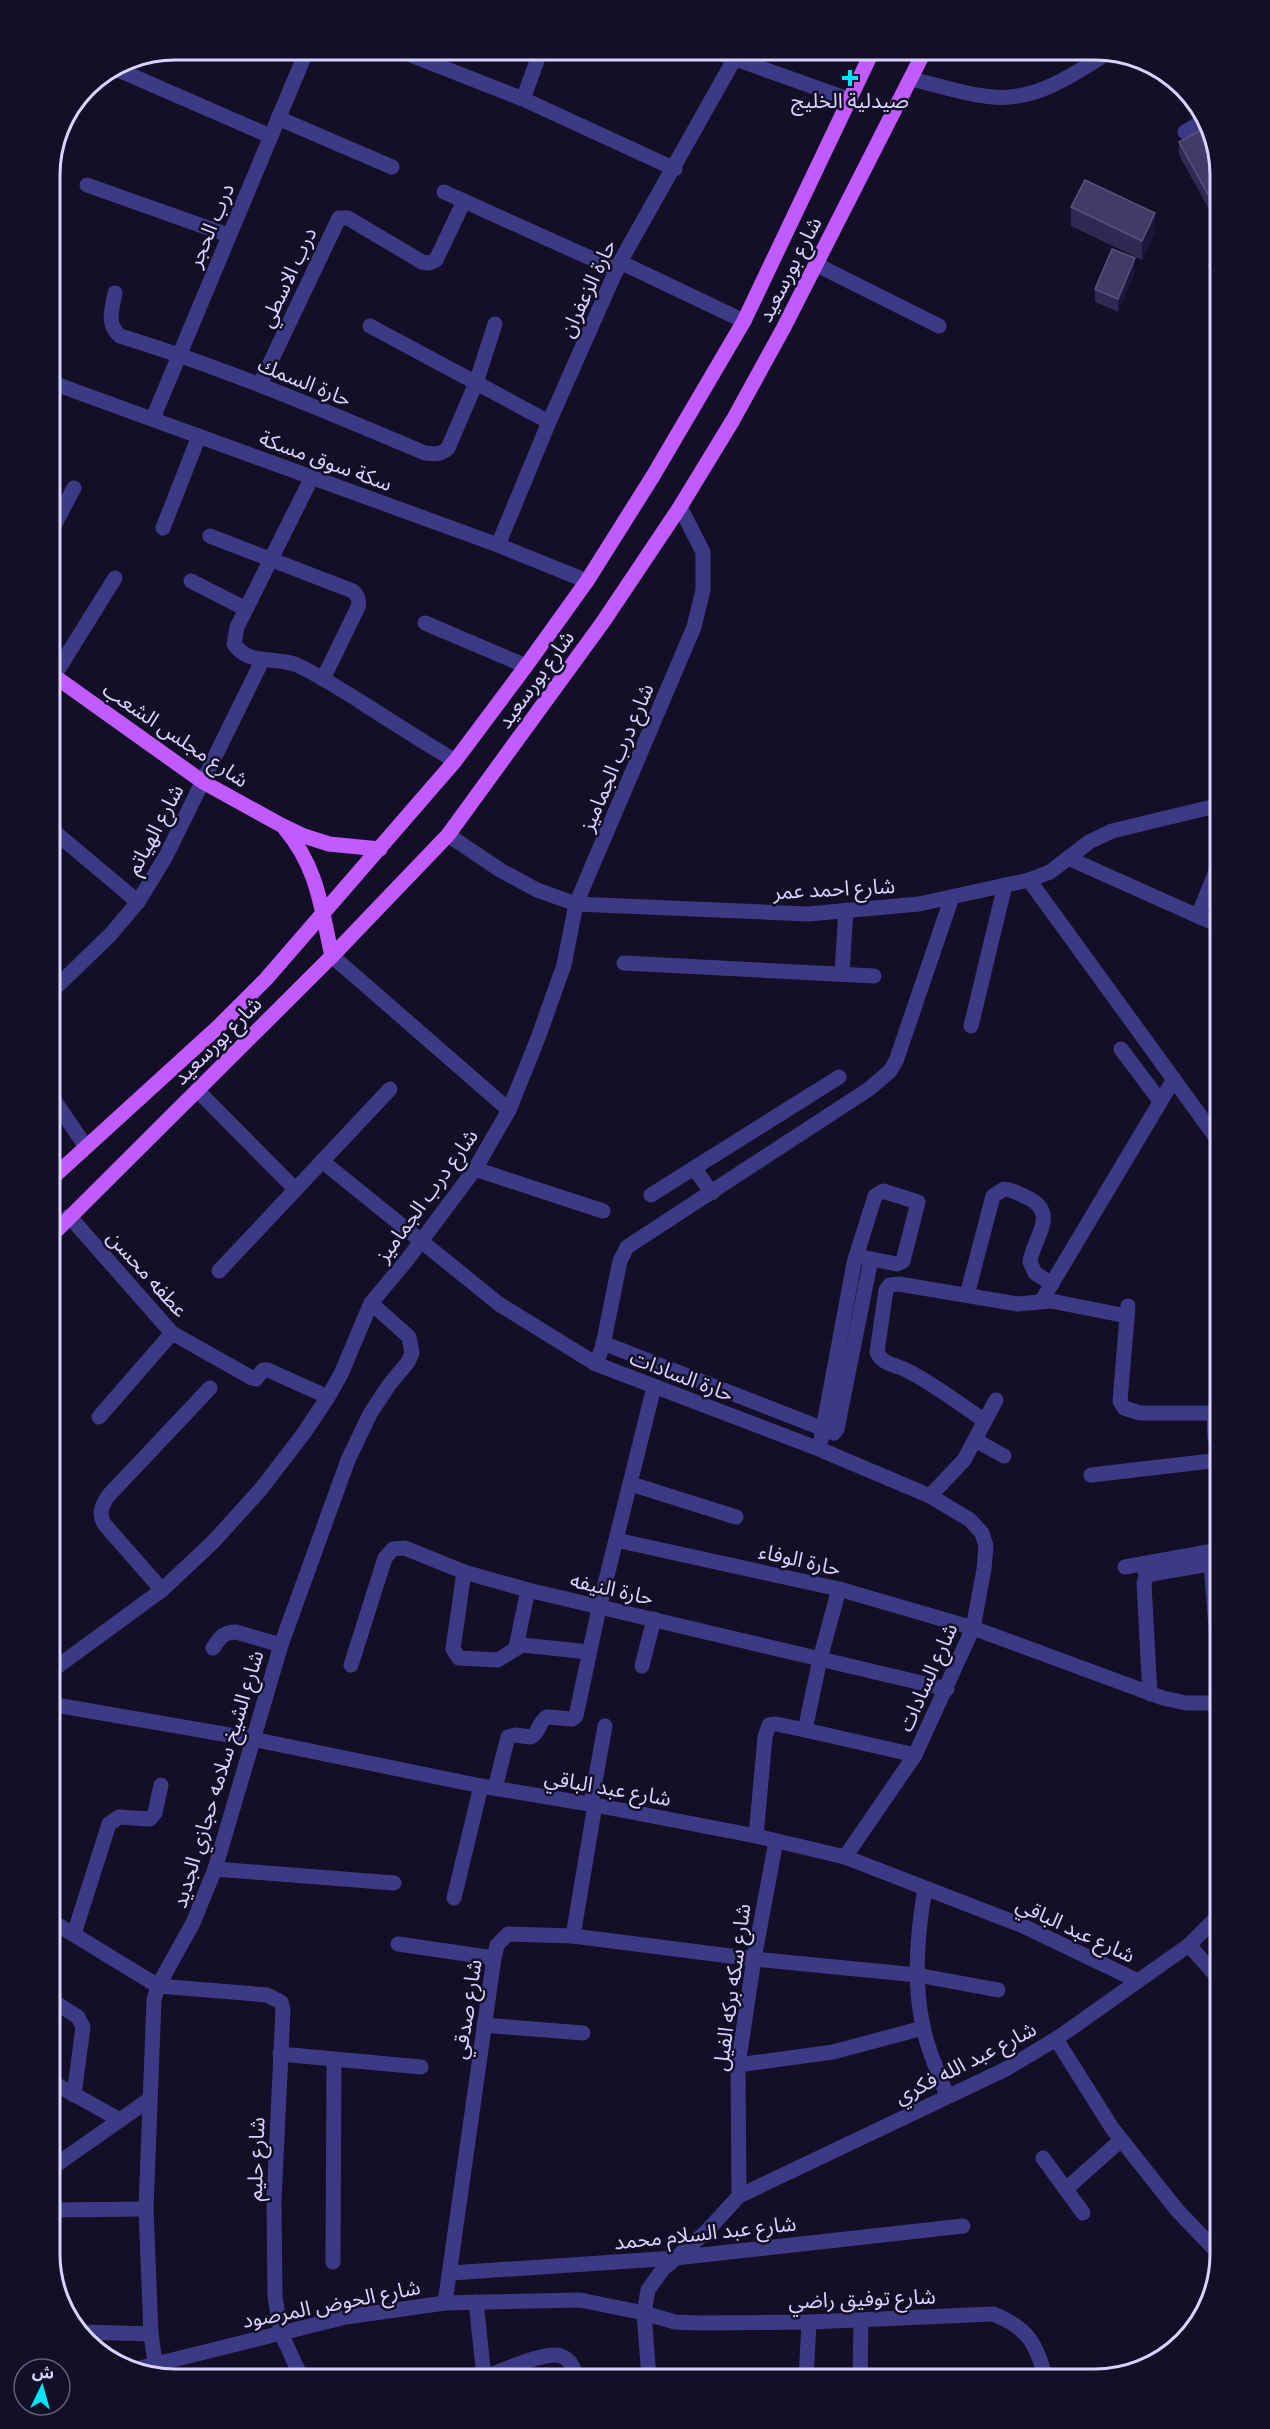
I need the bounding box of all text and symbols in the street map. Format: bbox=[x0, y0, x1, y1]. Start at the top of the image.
marker: صيدلية الخليج bbox=[843, 71, 857, 85]
place label: صيدلية الخليج bbox=[791, 88, 909, 116]
street label: درب الحجر bbox=[181, 179, 239, 272]
street label: شارع بورسعيد bbox=[752, 212, 829, 327]
street label: درب الاسطي bbox=[253, 223, 325, 333]
street label: حارة الزعفران bbox=[554, 235, 621, 341]
street label: حارة السمك bbox=[254, 351, 355, 411]
street label: سكة سوق مسكة bbox=[256, 425, 396, 496]
street label: شارع بورسعيد bbox=[492, 626, 582, 735]
street label: شارع مجلس الشعب bbox=[97, 676, 253, 795]
street label: شارع درب الجماميز bbox=[574, 679, 662, 837]
street label: شارع الهياتم bbox=[120, 780, 191, 880]
street label: شارع احمد عمر bbox=[771, 873, 896, 907]
street label: شارع بورسعيد bbox=[168, 991, 269, 1092]
street label: شارع درب الجماميز bbox=[369, 1124, 485, 1269]
street label: عطفه محسن bbox=[102, 1225, 193, 1322]
street label: حارة السادات bbox=[626, 1344, 737, 1407]
street label: حارة الوفاء bbox=[757, 1538, 843, 1581]
street label: حارة النيفه bbox=[568, 1567, 656, 1610]
street label: شارع السادات bbox=[892, 1619, 965, 1737]
street label: شارع الشيخ سلامه حجازي الجديد bbox=[166, 1647, 272, 1912]
street label: شارع عبد الباقي bbox=[542, 1764, 673, 1815]
street label: شارع عبد الباقي bbox=[1011, 1891, 1139, 1971]
street label: شارع سكه بركه الفيل bbox=[707, 1902, 759, 2073]
street label: شارع صدقي bbox=[446, 1957, 491, 2061]
street label: شارع عبد الله فكري bbox=[890, 2016, 1042, 2112]
street label: شارع حليم bbox=[242, 2117, 272, 2202]
street label: شارع عبد السلام محمد bbox=[613, 2210, 798, 2258]
street label: شارع الحوض المرصود bbox=[240, 2274, 423, 2336]
street label: شارع توفيق راضي bbox=[788, 2283, 936, 2317]
north arrow bbox=[12, 2357, 72, 2417]
text: ش bbox=[32, 2362, 55, 2383]

